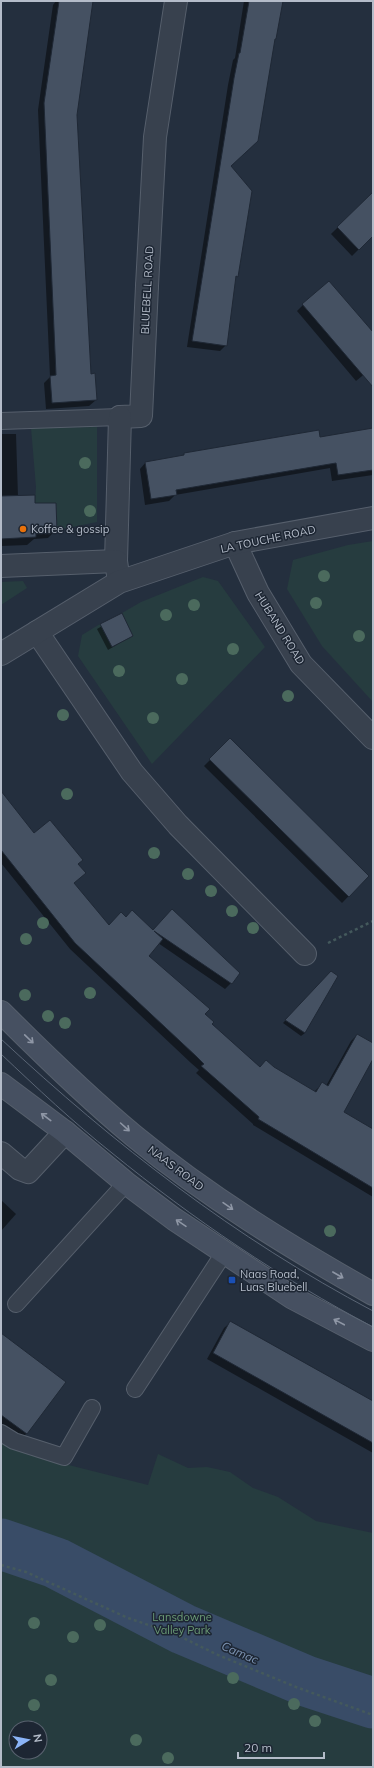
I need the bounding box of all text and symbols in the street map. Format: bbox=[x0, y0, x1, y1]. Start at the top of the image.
street label: BLUEBELL ROAD bbox=[138, 245, 156, 335]
place label: Koffee & gossip bbox=[31, 522, 110, 536]
street label: LA TOUCHE ROAD bbox=[219, 522, 317, 556]
marker: Koffee & gossip bbox=[18, 524, 28, 534]
street label: HUBAND ROAD bbox=[252, 589, 308, 667]
one-way arrow bbox=[24, 1035, 34, 1044]
one-way arrow bbox=[40, 1113, 51, 1121]
one-way arrow bbox=[119, 1123, 130, 1132]
street label: NAAS ROAD bbox=[145, 1142, 207, 1194]
one-way arrow bbox=[222, 1202, 233, 1210]
one-way arrow bbox=[175, 1219, 187, 1227]
place label: Naas Road, Luas Bluebell bbox=[240, 1267, 307, 1294]
one-way arrow bbox=[332, 1271, 344, 1279]
marker: Naas Road, Luas Bluebell bbox=[227, 1275, 237, 1285]
one-way arrow bbox=[333, 1318, 345, 1325]
park label: Lansdowne Valley Park bbox=[152, 1610, 212, 1637]
water label: Camac bbox=[219, 1638, 261, 1667]
north arrow bbox=[8, 1720, 48, 1760]
text: N bbox=[30, 1733, 45, 1744]
scale bar bbox=[238, 1734, 324, 1760]
text: 20 m bbox=[244, 1740, 272, 1755]

